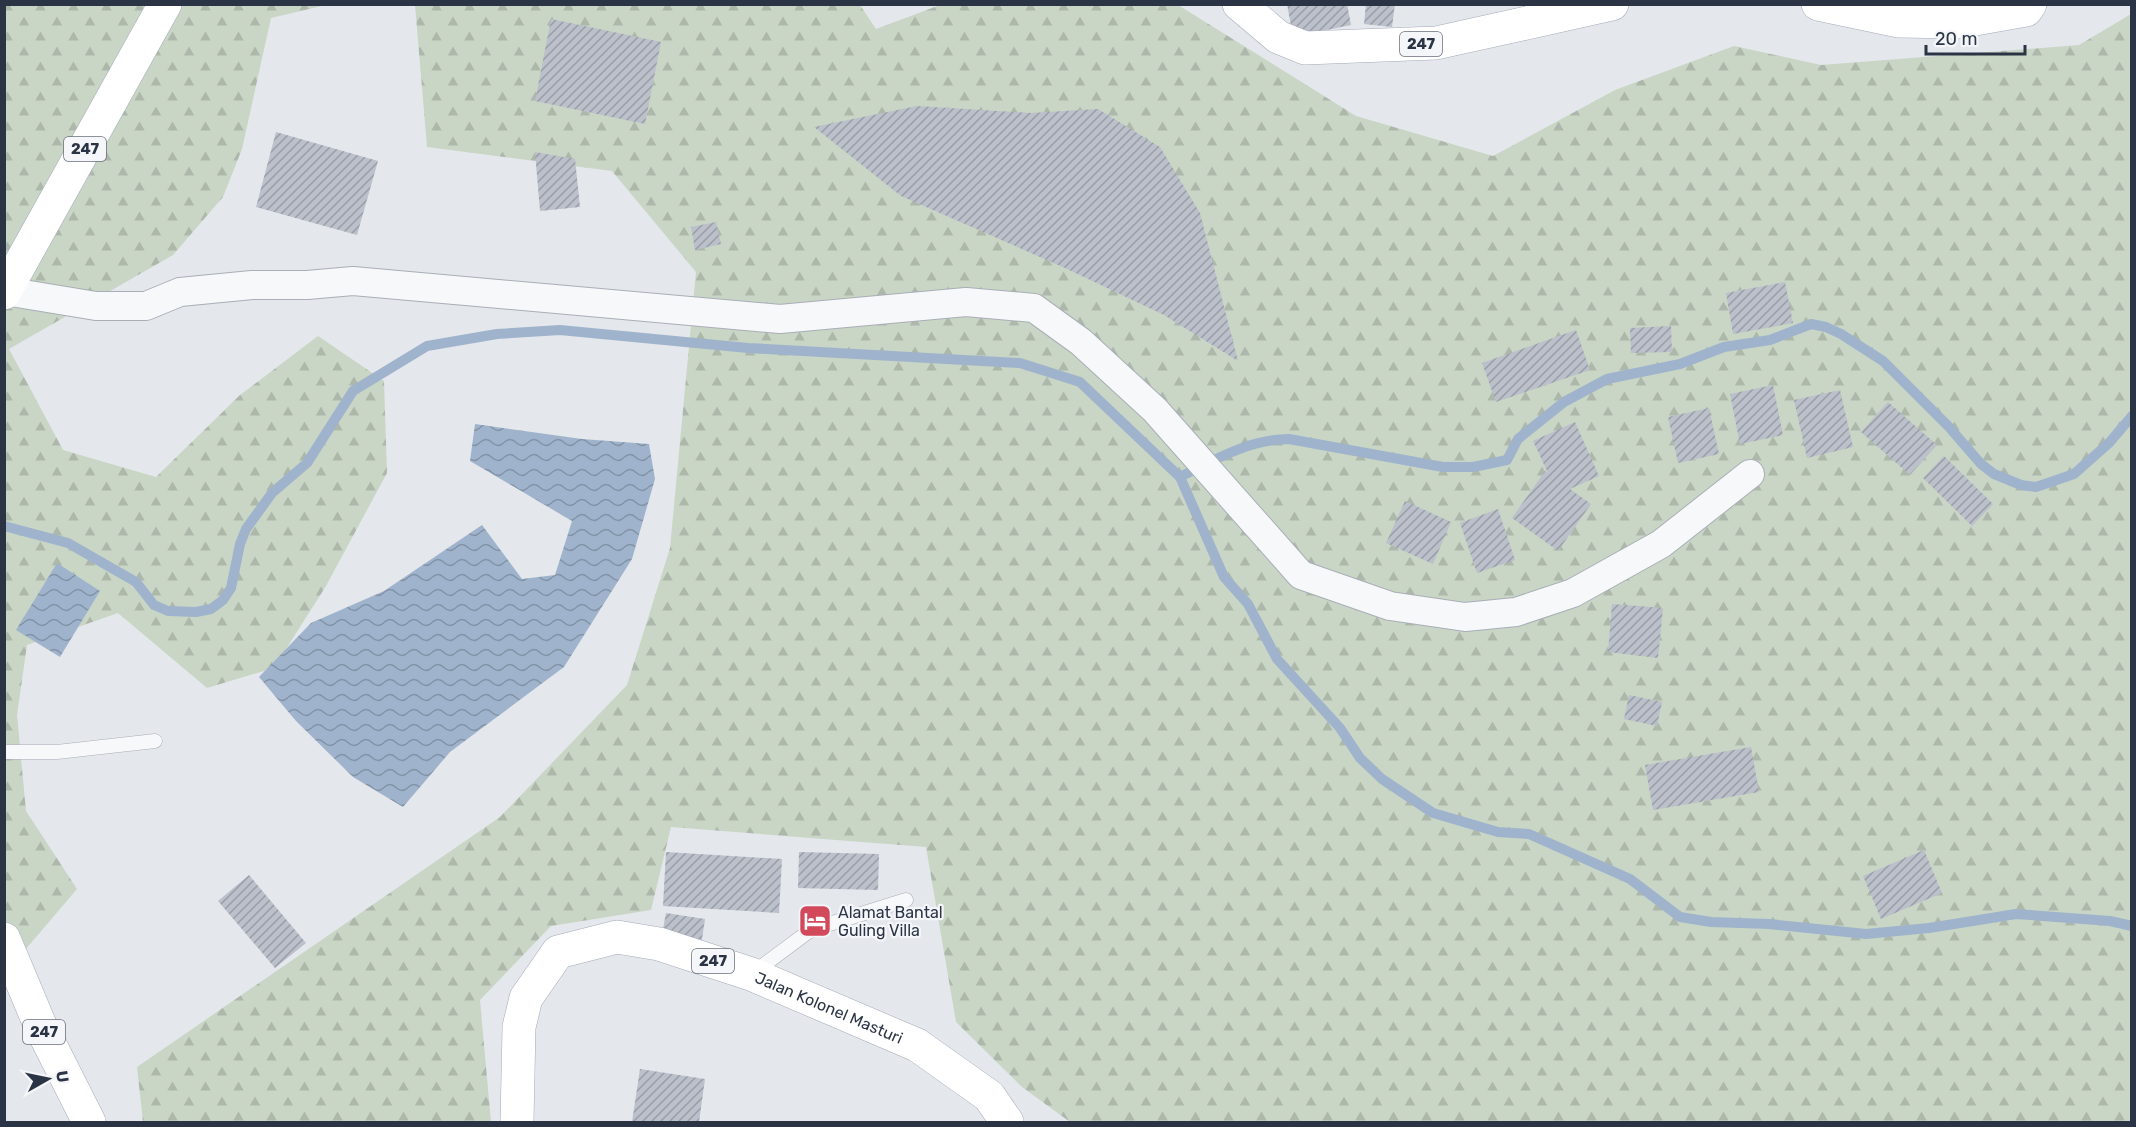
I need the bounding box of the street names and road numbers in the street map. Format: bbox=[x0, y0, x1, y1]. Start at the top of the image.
road number: 247 bbox=[1400, 32, 1442, 56]
road number: 247 bbox=[64, 137, 106, 161]
road number: 247 bbox=[692, 949, 734, 973]
street label: Jalan Kolonel Masturi bbox=[752, 968, 906, 1048]
road number: 247 bbox=[23, 1020, 65, 1044]

